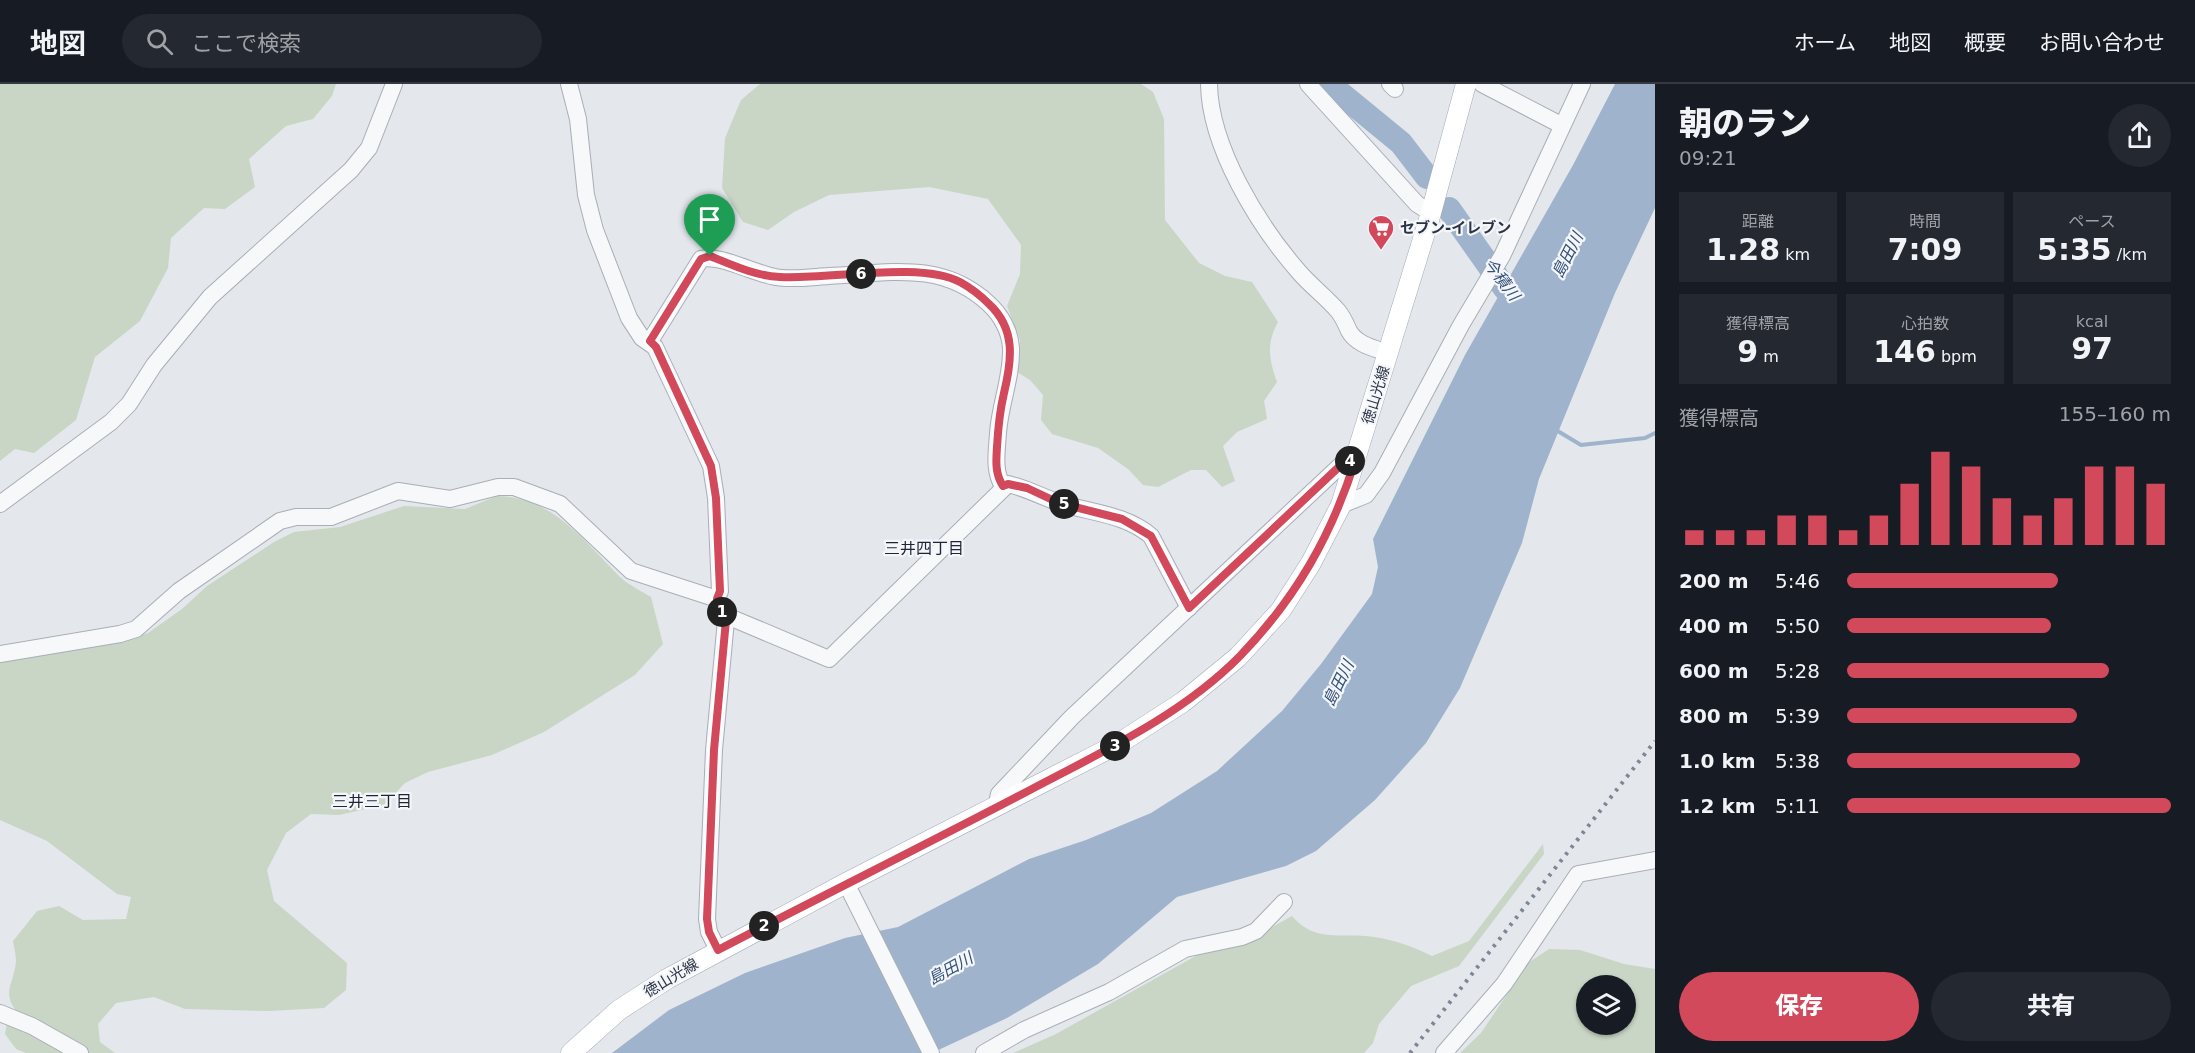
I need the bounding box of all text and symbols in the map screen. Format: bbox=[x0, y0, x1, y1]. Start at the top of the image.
search box bbox=[122, 14, 542, 68]
icon: search bbox=[143, 25, 176, 58]
text: 地図 bbox=[30, 27, 86, 60]
text: ここで検索 bbox=[191, 31, 301, 56]
text: ホーム bbox=[1794, 31, 1856, 55]
text: 地図 bbox=[1889, 31, 1931, 55]
text: 概要 bbox=[1964, 31, 2006, 55]
text: お問い合わせ bbox=[2039, 31, 2165, 55]
text: 朝のラン bbox=[1679, 104, 1811, 143]
button: share bbox=[2108, 104, 2171, 167]
text: 09:21 bbox=[1679, 146, 1737, 170]
pin bbox=[684, 194, 735, 256]
icon: arrive bbox=[693, 203, 726, 236]
text: 距離 bbox=[1742, 212, 1774, 231]
text: 時間 bbox=[1909, 212, 1941, 231]
text: ペース bbox=[2068, 212, 2116, 231]
supermarket icon: セブン-イレブン bbox=[1366, 213, 1396, 251]
place label: セブン-イレブン bbox=[1400, 219, 1511, 237]
water label: 島田川 bbox=[1548, 228, 1588, 281]
text: 1.28 bbox=[1706, 232, 1780, 267]
text: 7:09 bbox=[1888, 232, 1962, 267]
text: 5:35 bbox=[2037, 232, 2112, 267]
text: km bbox=[1780, 245, 1810, 264]
text: /km bbox=[2112, 245, 2147, 264]
water label: 今積川 bbox=[1480, 254, 1525, 306]
pin: 6 bbox=[846, 259, 876, 289]
text: 6 bbox=[855, 264, 867, 283]
text: kcal bbox=[2076, 312, 2108, 331]
text: 獲得標高 bbox=[1726, 314, 1790, 333]
text: 心拍数 bbox=[1901, 314, 1949, 333]
text: 97 bbox=[2071, 331, 2113, 366]
text: 9 bbox=[1737, 334, 1758, 369]
text: 146 bbox=[1873, 334, 1936, 369]
text: m bbox=[1758, 347, 1779, 366]
text: bpm bbox=[1936, 347, 1977, 366]
street label: 徳山光線 bbox=[1359, 364, 1393, 426]
text: 155–160 m bbox=[2059, 402, 2171, 426]
text: 獲得標高 bbox=[1679, 406, 1759, 430]
pin: 4 bbox=[1335, 446, 1365, 476]
text: 4 bbox=[1344, 451, 1356, 470]
pin: 5 bbox=[1049, 489, 1079, 519]
text: 5 bbox=[1058, 494, 1070, 513]
district label: 三井四丁目 bbox=[884, 539, 964, 558]
text: 200 m bbox=[1679, 569, 1749, 593]
text: 5:46 bbox=[1775, 569, 1820, 593]
pin: 1 bbox=[707, 597, 737, 627]
text: 1 bbox=[716, 602, 728, 621]
text: 400 m bbox=[1679, 614, 1749, 638]
text: 5:50 bbox=[1775, 614, 1820, 638]
water label: 島田川 bbox=[1319, 656, 1358, 709]
text: 600 m bbox=[1679, 659, 1749, 683]
text: 5:28 bbox=[1775, 659, 1820, 683]
text: 800 m bbox=[1679, 704, 1749, 728]
text: 5:39 bbox=[1775, 704, 1820, 728]
pin: 3 bbox=[1100, 731, 1130, 761]
text: 3 bbox=[1109, 736, 1121, 755]
text: 1.0 km bbox=[1679, 749, 1756, 773]
text: 5:38 bbox=[1775, 749, 1820, 773]
district label: 三井三丁目 bbox=[332, 792, 412, 811]
text: 1.2 km bbox=[1679, 794, 1756, 818]
text: 5:11 bbox=[1775, 794, 1820, 818]
pin: 2 bbox=[749, 911, 779, 941]
text: 2 bbox=[758, 916, 770, 935]
water label: 島田川 bbox=[925, 948, 978, 988]
street label: 徳山光線 bbox=[641, 955, 701, 1001]
button: 保存 bbox=[1679, 972, 1919, 1041]
button: 共有 bbox=[1931, 972, 2171, 1041]
map controls bbox=[1576, 975, 1636, 1035]
button: layers bbox=[1576, 975, 1636, 1035]

